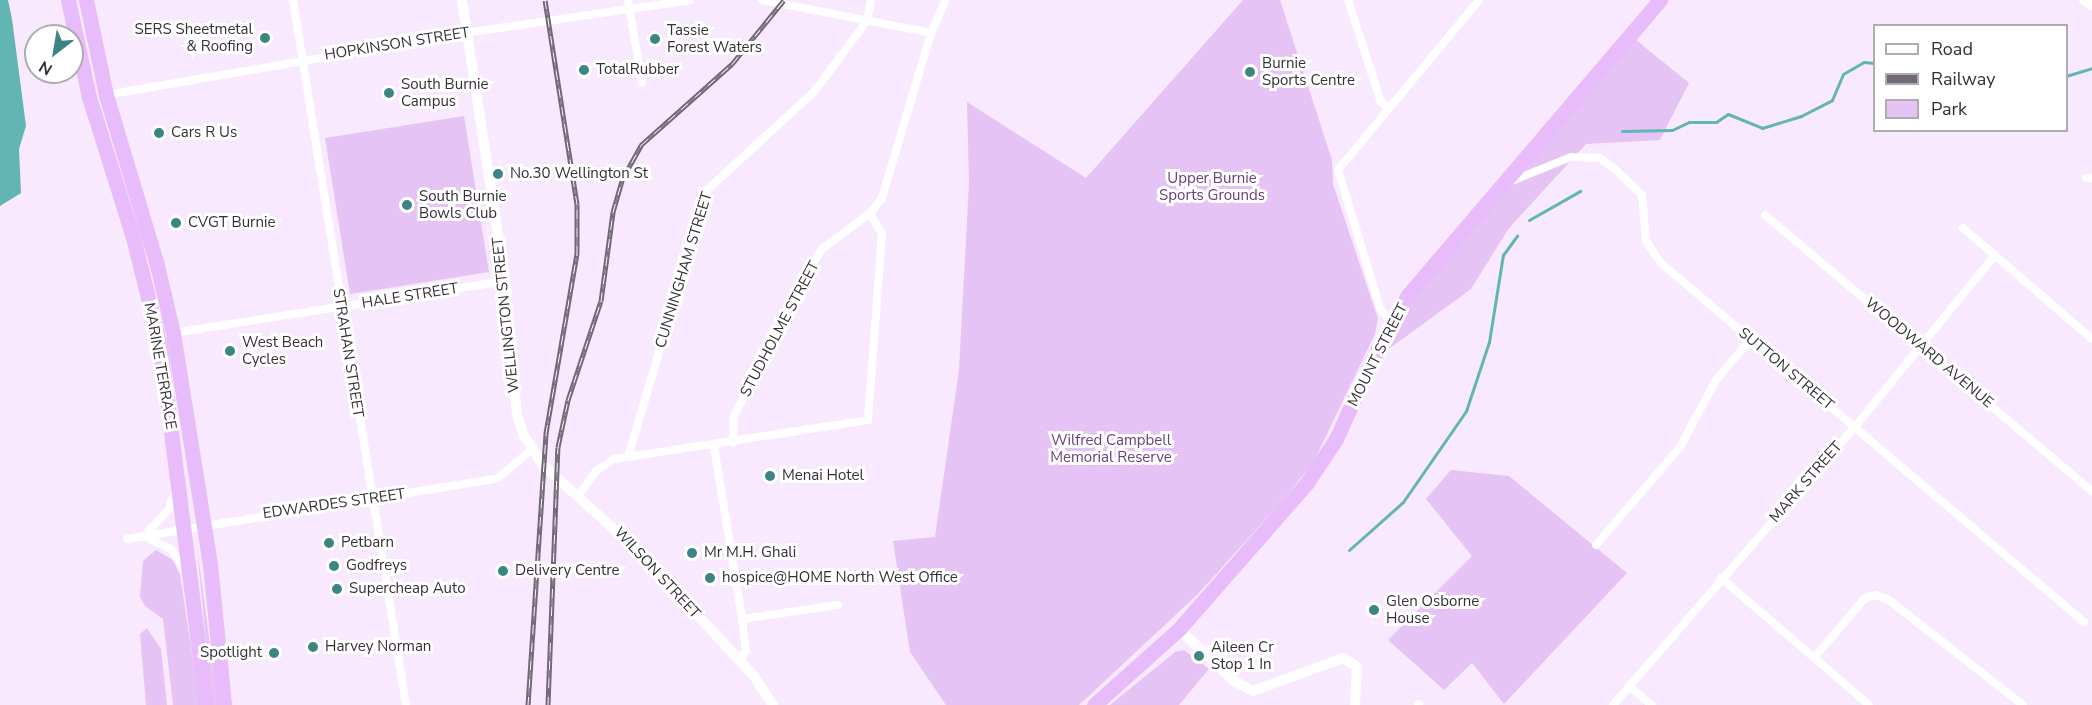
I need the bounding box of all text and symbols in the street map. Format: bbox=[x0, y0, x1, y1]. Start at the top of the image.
place label: SERS Sheetmetal & Roofing bbox=[135, 20, 253, 55]
place label: Tassie Forest Waters bbox=[667, 21, 762, 56]
north arrow bbox=[24, 24, 84, 84]
street label: HOPKINSON STREET bbox=[323, 24, 471, 64]
legend bbox=[1873, 24, 2068, 132]
marker: SERS Sheetmetal & Roofing bbox=[258, 31, 272, 45]
marker: Tassie Forest Waters bbox=[648, 32, 662, 46]
text: Road bbox=[1931, 37, 1973, 61]
place label: Burnie Sports Centre bbox=[1262, 54, 1355, 89]
text: N bbox=[35, 55, 57, 80]
place label: TotalRubber bbox=[596, 61, 679, 79]
marker: TotalRubber bbox=[577, 63, 591, 77]
marker: Burnie Sports Centre bbox=[1243, 65, 1257, 79]
text: Railway bbox=[1931, 67, 1996, 91]
place label: South Burnie Campus bbox=[401, 75, 489, 110]
marker: South Burnie Campus bbox=[382, 86, 396, 100]
text: Park bbox=[1931, 97, 1967, 121]
place label: Cars R Us bbox=[171, 124, 237, 142]
marker: Cars R Us bbox=[152, 126, 166, 140]
place label: No.30 Wellington St bbox=[510, 165, 648, 183]
marker: No.30 Wellington St bbox=[491, 167, 505, 181]
park label: Upper Burnie Sports Grounds bbox=[1159, 169, 1265, 204]
place label: South Burnie Bowls Club bbox=[419, 187, 507, 222]
street label: CUNNINGHAM STREET bbox=[652, 190, 716, 350]
marker: South Burnie Bowls Club bbox=[400, 198, 414, 212]
place label: CVGT Burnie bbox=[188, 214, 275, 232]
marker: CVGT Burnie bbox=[169, 216, 183, 230]
street label: WELLINGTON STREET bbox=[489, 236, 523, 394]
street label: STUDHOLME STREET bbox=[737, 258, 823, 400]
street label: HALE STREET bbox=[360, 279, 460, 313]
street label: STRAHAN STREET bbox=[329, 287, 367, 419]
street label: WOODWARD AVENUE bbox=[1861, 294, 1997, 412]
street label: MOUNT STREET bbox=[1344, 300, 1412, 410]
street label: MARINE TERRACE bbox=[140, 301, 180, 431]
street label: SUTTON STREET bbox=[1735, 324, 1837, 414]
place label: West Beach Cycles bbox=[242, 333, 323, 368]
marker: West Beach Cycles bbox=[223, 344, 237, 358]
park label: Wilfred Campbell Memorial Reserve bbox=[1050, 431, 1172, 466]
street label: MARK STREET bbox=[1766, 438, 1846, 526]
place label: Menai Hotel bbox=[782, 467, 864, 485]
marker: Menai Hotel bbox=[763, 469, 777, 483]
street label: EDWARDES STREET bbox=[262, 485, 406, 523]
street label: WILSON STREET bbox=[610, 524, 704, 622]
place label: Petbarn bbox=[341, 534, 394, 552]
marker: Petbarn bbox=[322, 536, 336, 550]
place label: Mr M.H. Ghali bbox=[704, 544, 796, 562]
marker: Mr M.H. Ghali bbox=[685, 546, 699, 560]
place label: Godfreys bbox=[346, 557, 407, 575]
marker: Godfreys bbox=[327, 559, 341, 573]
place label: Delivery Centre bbox=[515, 562, 620, 580]
marker: Delivery Centre bbox=[496, 564, 510, 578]
place label: hospice@HOME North West Office bbox=[722, 569, 958, 587]
marker: hospice@HOME North West Office bbox=[703, 571, 717, 585]
place label: Supercheap Auto bbox=[349, 580, 465, 598]
marker: Supercheap Auto bbox=[330, 582, 344, 596]
place label: Glen Osborne House bbox=[1386, 592, 1479, 627]
marker: Glen Osborne House bbox=[1367, 603, 1381, 617]
place label: Harvey Norman bbox=[325, 638, 431, 656]
place label: Aileen Cr Stop 1 In bbox=[1211, 638, 1274, 673]
marker: Harvey Norman bbox=[306, 640, 320, 654]
place label: Spotlight bbox=[200, 644, 262, 662]
marker: Spotlight bbox=[267, 646, 281, 660]
marker: Aileen Cr Stop 1 In bbox=[1192, 649, 1206, 663]

